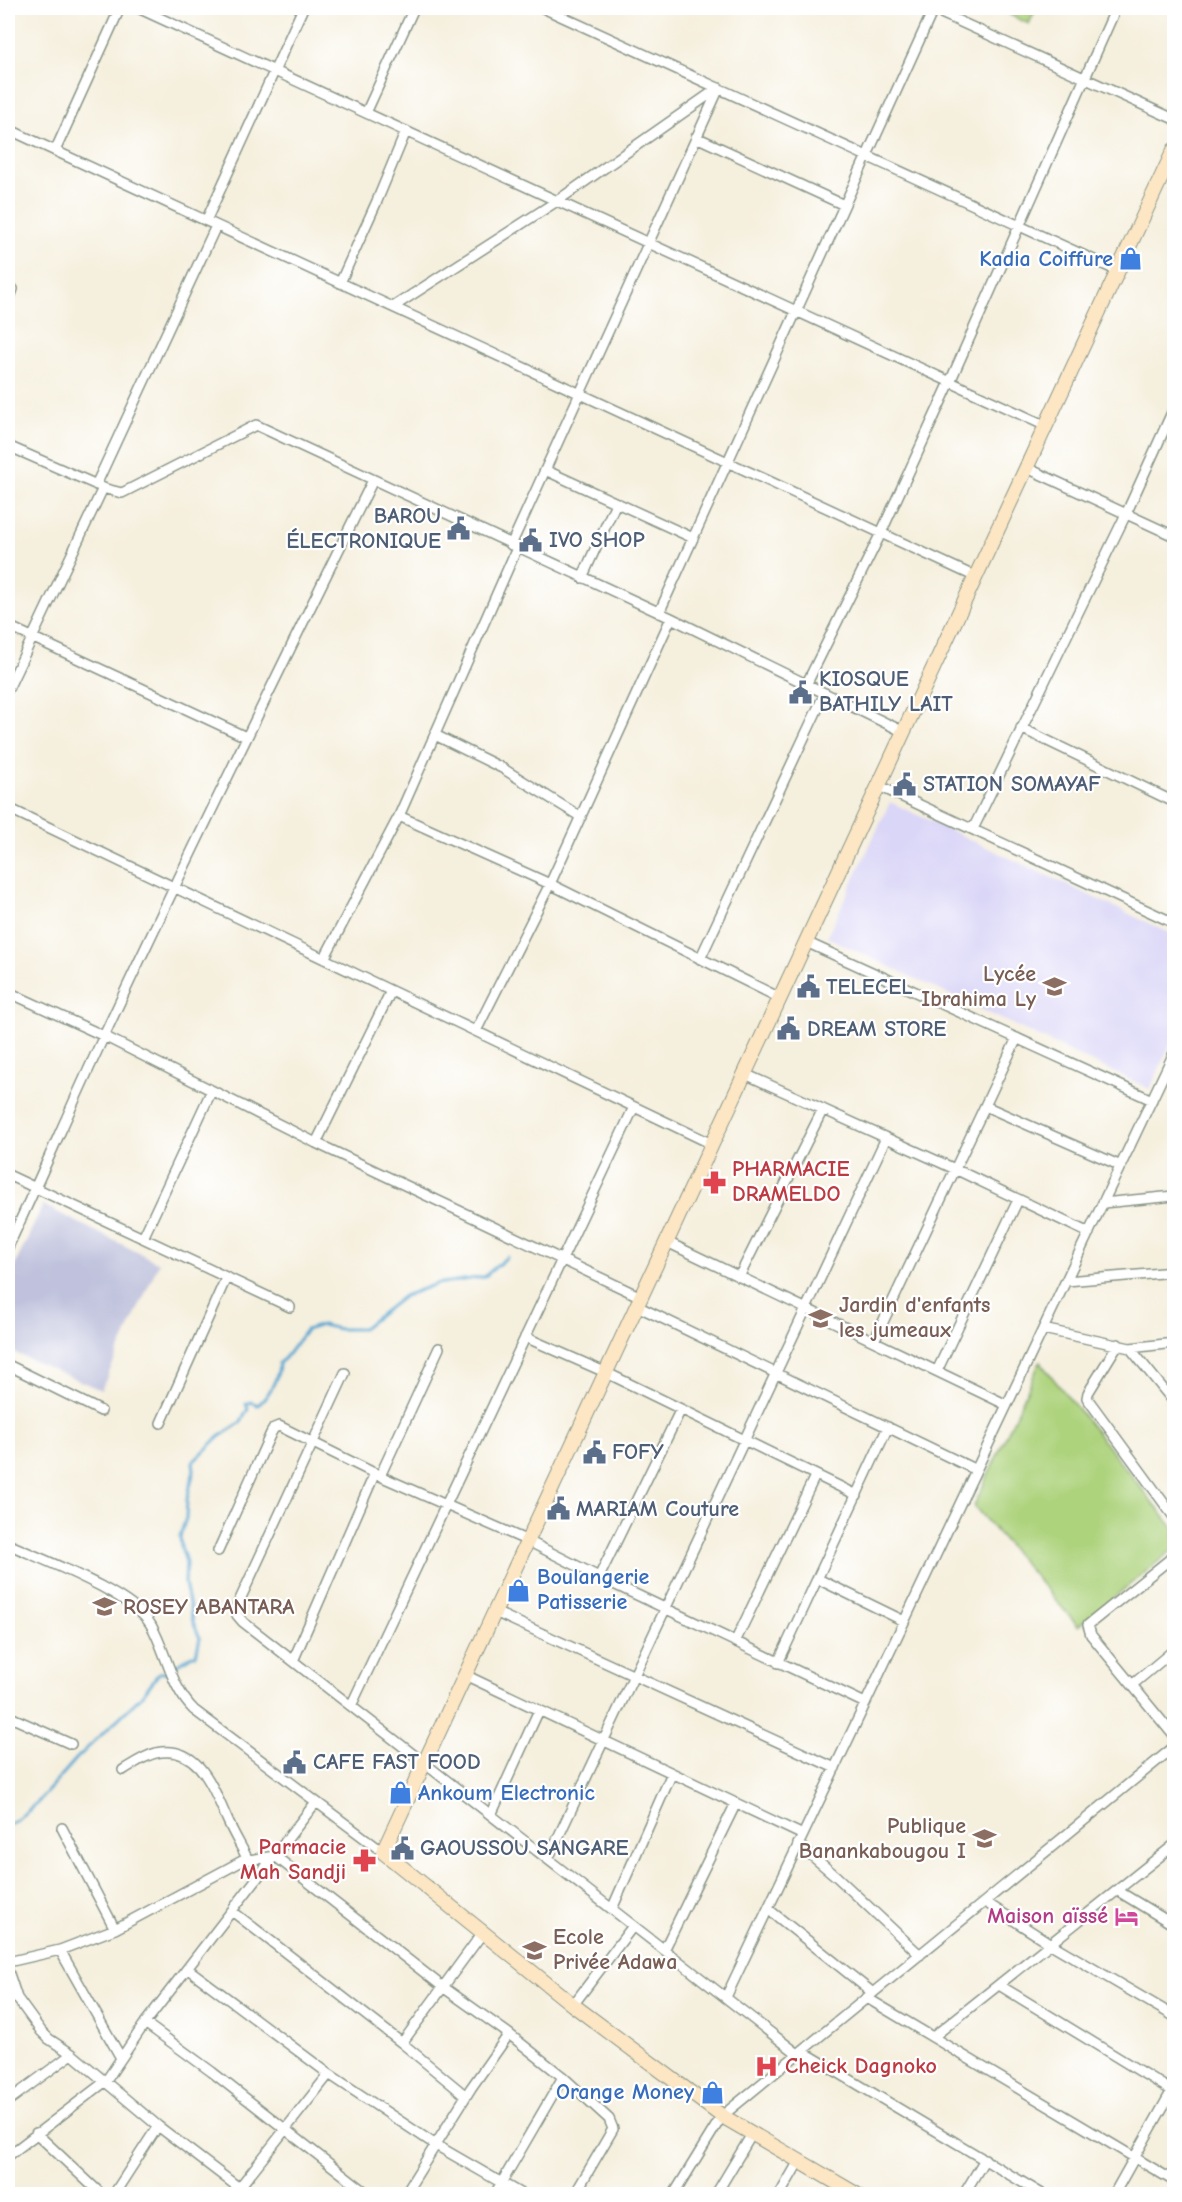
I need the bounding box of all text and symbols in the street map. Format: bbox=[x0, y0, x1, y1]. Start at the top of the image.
place label: Kadia Coiffure bbox=[979, 246, 1113, 272]
shop icon: Kadia Coiffure bbox=[1118, 246, 1144, 272]
place label: BAROU ÉLECTRONIQUE bbox=[286, 503, 441, 554]
public building icon: BAROU ÉLECTRONIQUE bbox=[446, 516, 472, 542]
public building icon: IVO SHOP bbox=[518, 527, 544, 553]
place label: IVO SHOP bbox=[549, 527, 645, 553]
place label: KIOSQUE BATHILY LAIT bbox=[819, 666, 953, 717]
public building icon: KIOSQUE BATHILY LAIT bbox=[788, 679, 814, 705]
public building icon: STATION SOMAYAF bbox=[892, 771, 918, 797]
place label: STATION SOMAYAF bbox=[923, 771, 1101, 797]
place label: Lycée Ibrahima Ly bbox=[921, 961, 1037, 1012]
public building icon: TELECEL bbox=[795, 974, 821, 1000]
place label: TELECEL bbox=[826, 974, 912, 1000]
school or university icon: Lycée Ibrahima Ly bbox=[1041, 974, 1067, 1000]
public building icon: DREAM STORE bbox=[776, 1016, 802, 1042]
place label: DREAM STORE bbox=[807, 1016, 946, 1042]
place label: PHARMACIE DRAMELDO bbox=[732, 1156, 849, 1207]
pharmacy icon: PHARMACIE DRAMELDO bbox=[701, 1169, 727, 1195]
place label: Jardin d'enfants les jumeaux bbox=[839, 1292, 990, 1343]
school or university icon: Jardin d'enfants les jumeaux bbox=[808, 1305, 834, 1331]
public building icon: FOFY bbox=[581, 1439, 607, 1465]
place label: FOFY bbox=[612, 1439, 664, 1465]
public building icon: MARIAM Couture bbox=[545, 1496, 571, 1522]
place label: MARIAM Couture bbox=[576, 1496, 739, 1522]
place label: Boulangerie Patisserie bbox=[537, 1564, 650, 1615]
shop icon: Boulangerie Patisserie bbox=[506, 1577, 532, 1603]
school or university icon: ROSEY ABANTARA bbox=[92, 1594, 118, 1620]
place label: ROSEY ABANTARA bbox=[123, 1594, 294, 1620]
public building icon: CAFE FAST FOOD bbox=[282, 1749, 308, 1775]
place label: CAFE FAST FOOD bbox=[313, 1749, 481, 1775]
shop icon: Ankoum Electronic bbox=[387, 1780, 413, 1806]
place label: Ankoum Electronic bbox=[418, 1780, 595, 1806]
place label: Publique Banankabougou I bbox=[799, 1813, 966, 1864]
school or university icon: Publique Banankabougou I bbox=[971, 1826, 997, 1852]
place label: Parmacie Mah Sandji bbox=[240, 1834, 346, 1885]
public building icon: GAOUSSOU SANGARE bbox=[389, 1835, 415, 1861]
place label: GAOUSSOU SANGARE bbox=[420, 1835, 629, 1861]
pharmacy icon: Parmacie Mah Sandji bbox=[351, 1847, 377, 1873]
place label: Maison aïssé bbox=[987, 1903, 1108, 1929]
hotel icon: Maison aïssé bbox=[1113, 1903, 1139, 1929]
place label: Ecole Privée Adawa bbox=[553, 1924, 677, 1975]
school or university icon: Ecole Privée Adawa bbox=[522, 1937, 548, 1963]
hospital icon: Cheick Dagnoko bbox=[754, 2053, 780, 2079]
place label: Cheick Dagnoko bbox=[785, 2053, 937, 2079]
place label: Orange Money bbox=[556, 2079, 695, 2105]
shop icon: Orange Money bbox=[699, 2079, 725, 2105]

